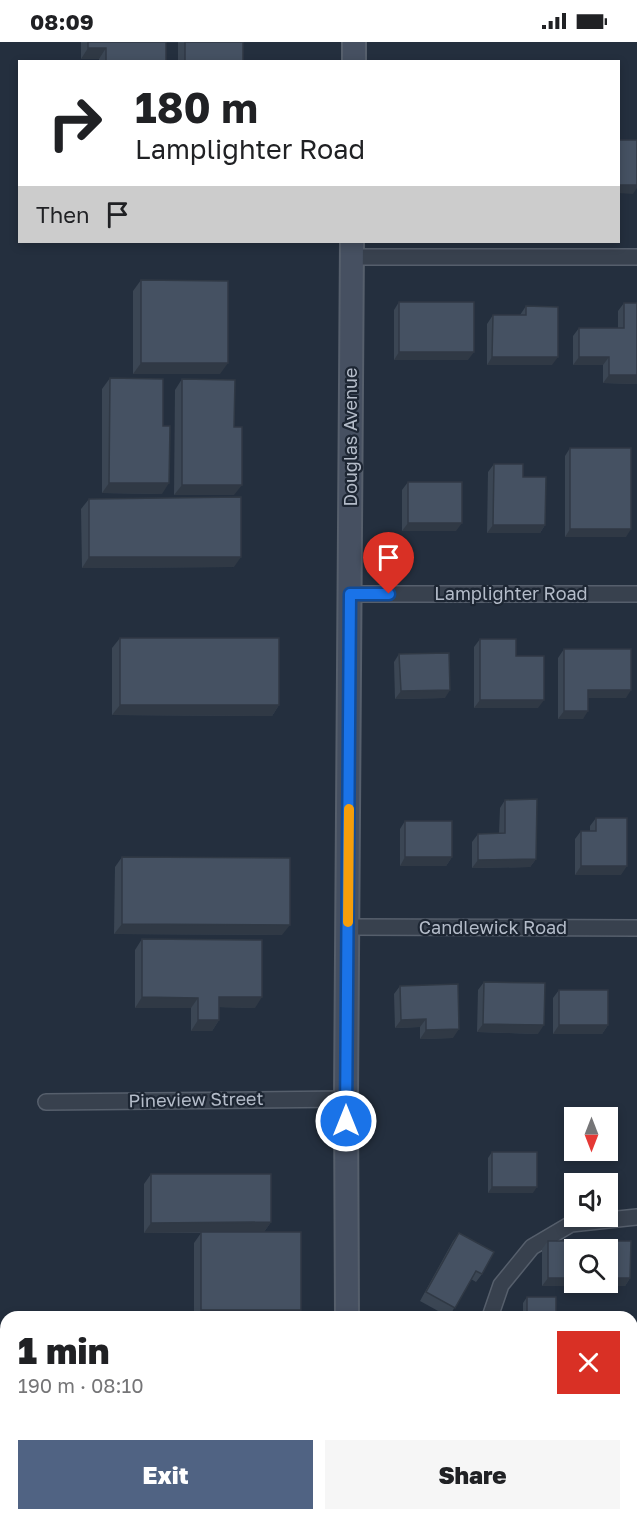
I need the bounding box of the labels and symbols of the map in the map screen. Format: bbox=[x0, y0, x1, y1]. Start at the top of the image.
street label: Douglas Avenue bbox=[339, 368, 361, 506]
pin bbox=[363, 532, 414, 594]
street label: Lamplighter Road bbox=[434, 582, 588, 604]
street label: Candlewick Road bbox=[419, 916, 567, 938]
street label: Pineview Street bbox=[128, 1087, 264, 1111]
position arrow bbox=[314, 1089, 378, 1153]
north arrow bbox=[564, 1107, 618, 1161]

